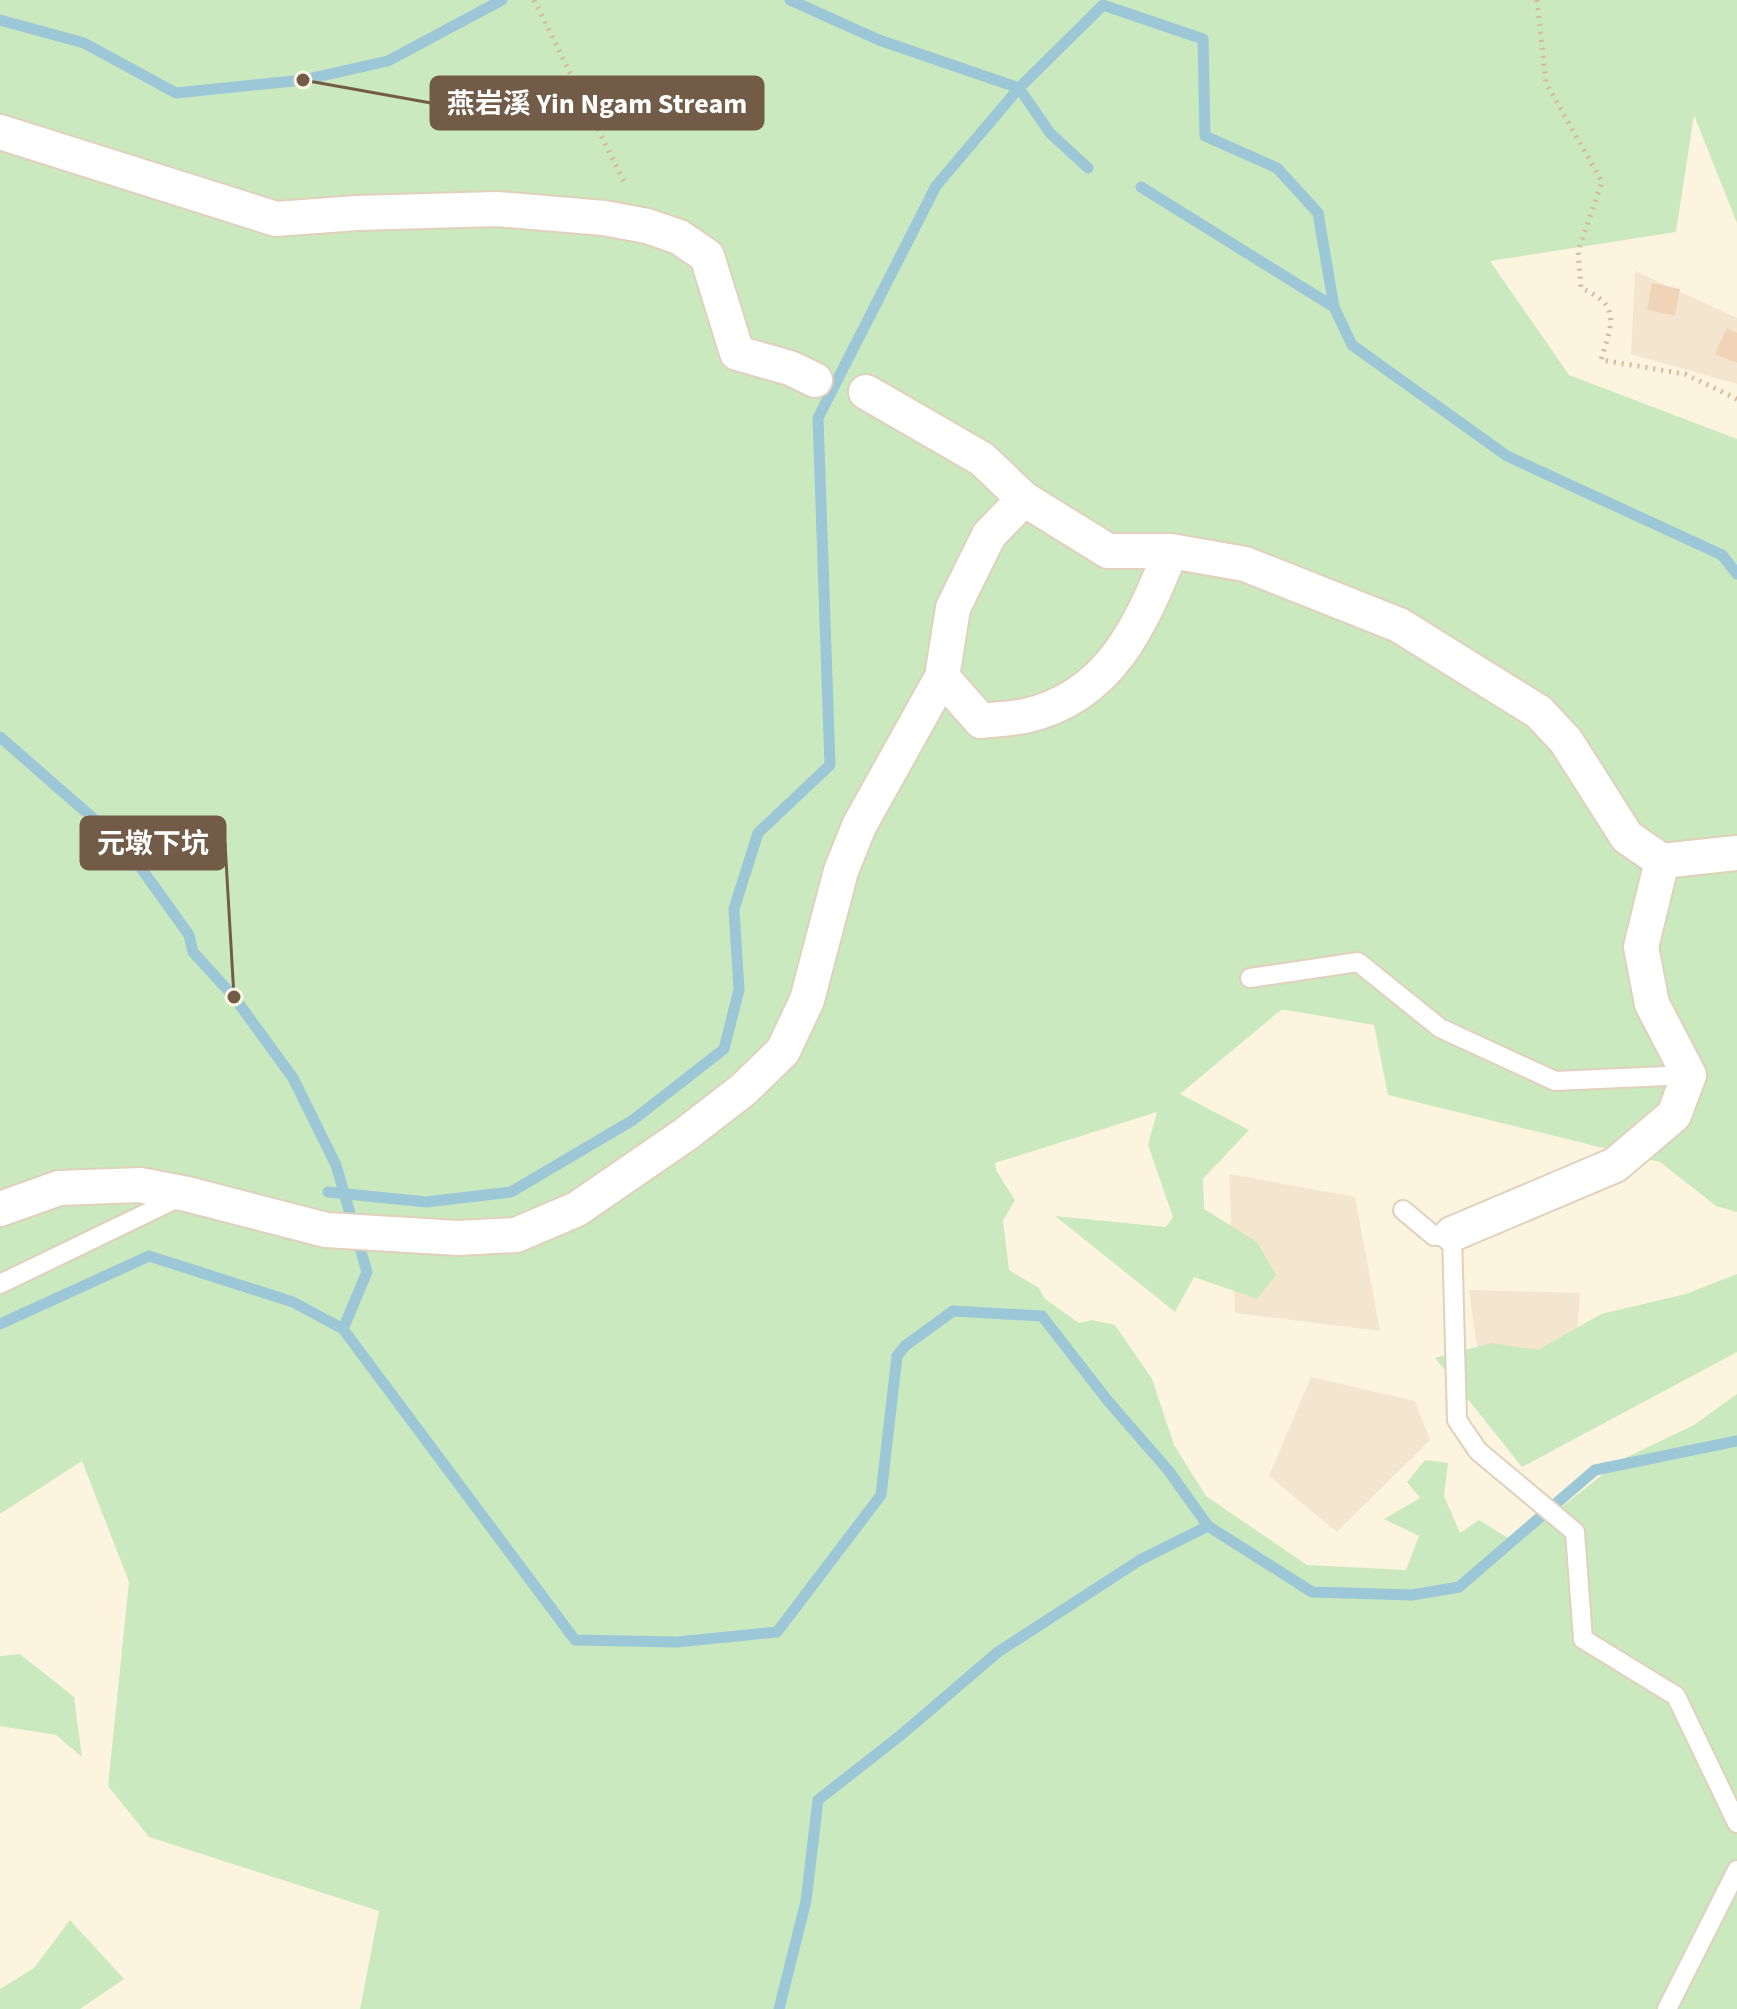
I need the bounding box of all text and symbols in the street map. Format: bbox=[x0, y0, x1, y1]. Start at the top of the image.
callout: 燕岩溪 Yin Ngam Stream bbox=[431, 77, 763, 129]
text: 燕岩溪 Yin Ngam Stream bbox=[447, 84, 747, 124]
callout: 元墩下坑 bbox=[81, 817, 225, 869]
text: 元墩下坑 bbox=[97, 824, 209, 864]

